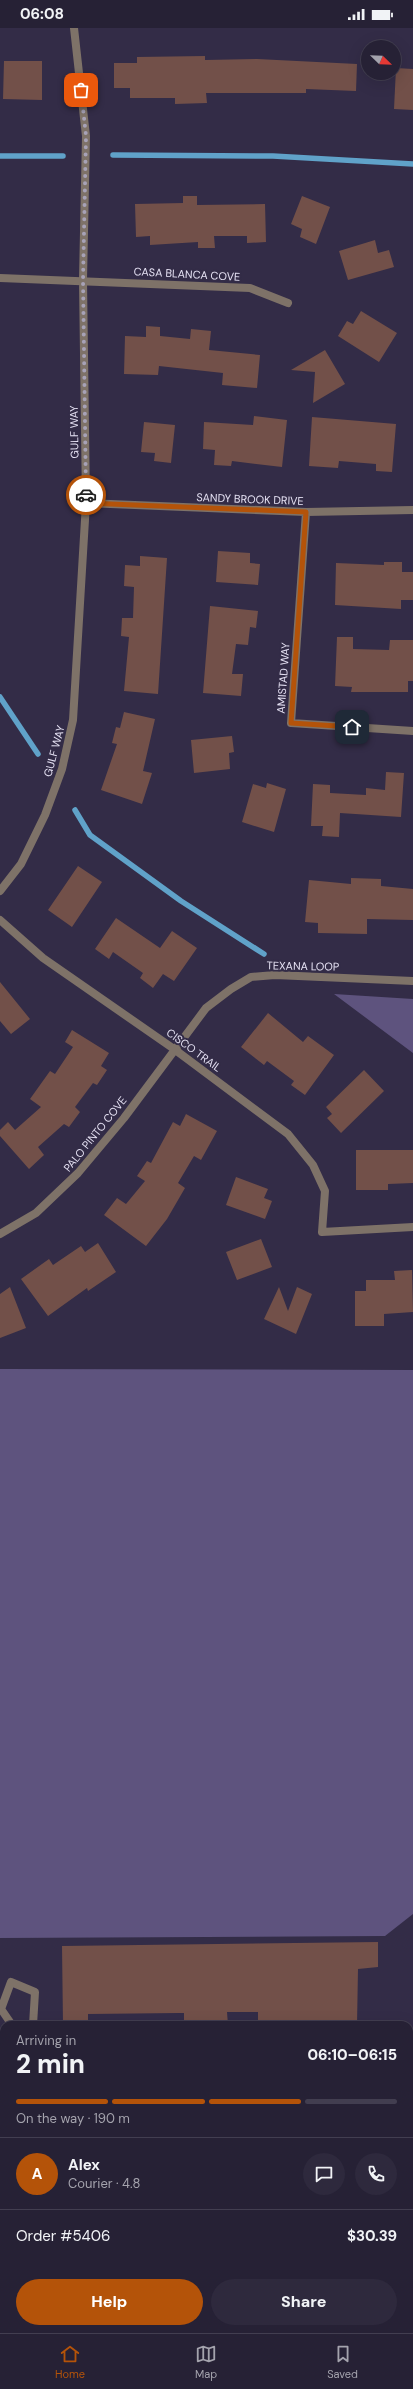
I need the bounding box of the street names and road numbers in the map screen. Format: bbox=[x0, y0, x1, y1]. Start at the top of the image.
street label: CASA BLANCA COVE bbox=[133, 264, 241, 284]
street label: GULF WAY bbox=[67, 405, 81, 459]
street label: SANDY BROOK DRIVE bbox=[196, 490, 304, 508]
street label: AMISTAD WAY bbox=[274, 641, 293, 714]
street label: GULF WAY bbox=[40, 723, 68, 778]
street label: TEXANA LOOP bbox=[267, 958, 339, 974]
street label: CISCO TRAIL bbox=[164, 1025, 224, 1075]
street label: PALO PINTO COVE bbox=[60, 1094, 130, 1174]

